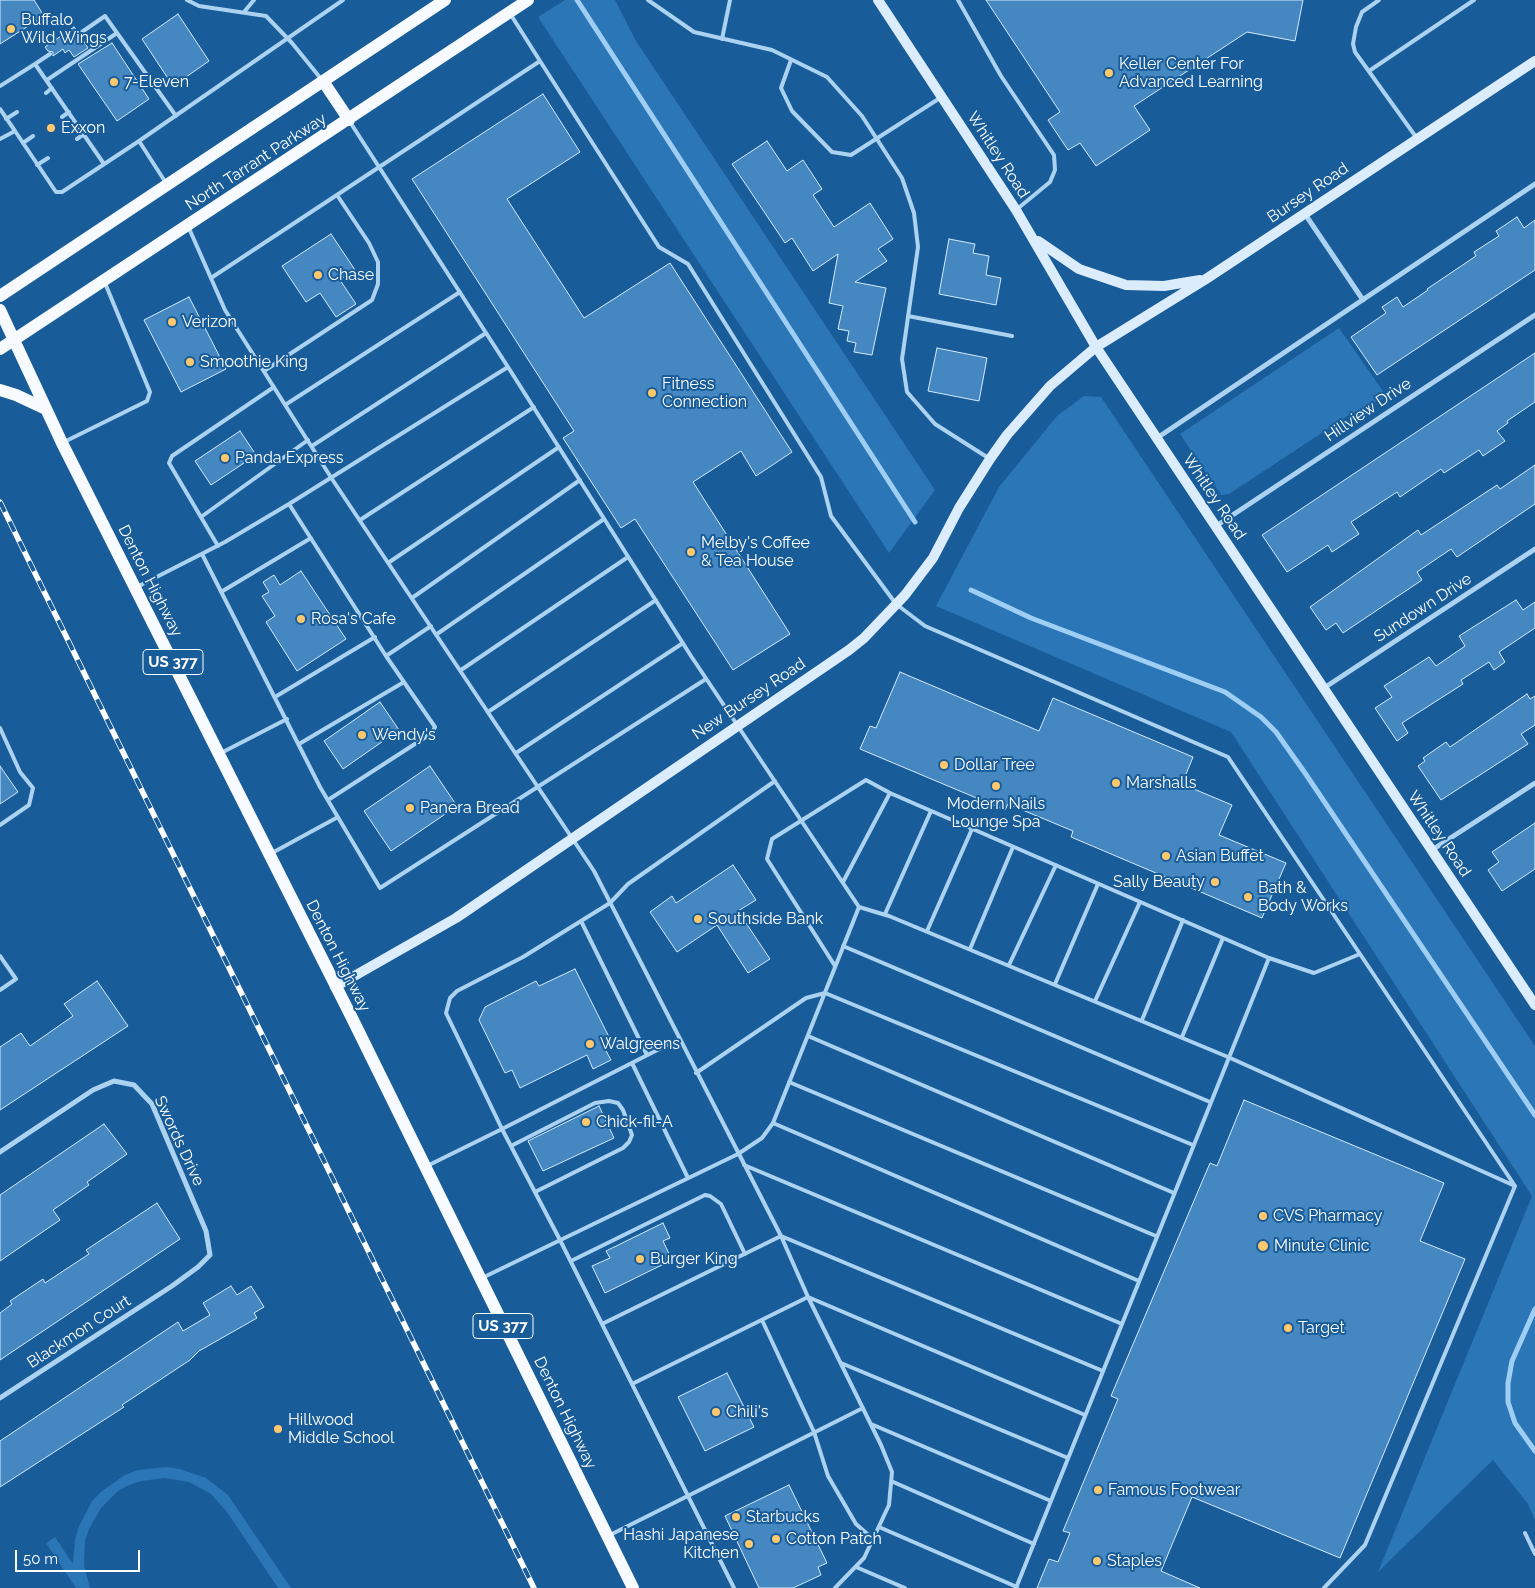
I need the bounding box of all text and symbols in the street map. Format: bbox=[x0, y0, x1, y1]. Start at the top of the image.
place label: Buffalo Wild Wings bbox=[21, 10, 107, 48]
marker: Buffalo Wild Wings bbox=[5, 23, 17, 35]
place label: Keller Center For Advanced Learning bbox=[1119, 54, 1263, 92]
marker: Keller Center For Advanced Learning bbox=[1103, 67, 1115, 79]
place label: 7-Eleven bbox=[124, 72, 189, 92]
marker: 7-Eleven bbox=[108, 76, 120, 88]
street label: Whitley Road bbox=[963, 108, 1033, 202]
street label: North Tarrant Parkway bbox=[182, 109, 330, 215]
place label: Exxon bbox=[61, 118, 105, 138]
marker: Exxon bbox=[45, 122, 57, 134]
street label: Bursey Road bbox=[1264, 159, 1352, 227]
place label: Chase bbox=[328, 265, 374, 285]
marker: Chase bbox=[312, 269, 324, 281]
place label: Verizon bbox=[182, 312, 237, 332]
marker: Verizon bbox=[166, 316, 178, 328]
place label: Smoothie King bbox=[200, 352, 308, 372]
marker: Smoothie King bbox=[184, 356, 196, 368]
place label: Fitness Connection bbox=[662, 374, 747, 412]
street label: Hillview Drive bbox=[1321, 374, 1415, 446]
marker: Fitness Connection bbox=[646, 387, 658, 399]
place label: Panda Express bbox=[235, 448, 344, 468]
street label: Whitley Road bbox=[1178, 450, 1250, 544]
marker: Panda Express bbox=[219, 452, 231, 464]
street label: Denton Highway bbox=[114, 522, 186, 640]
place label: Melby's Coffee & Tea House bbox=[701, 533, 810, 571]
marker: Melby's Coffee & Tea House bbox=[685, 546, 697, 558]
street label: Sundown Drive bbox=[1371, 569, 1475, 647]
place label: Rosa's Cafe bbox=[311, 609, 396, 629]
marker: Rosa's Cafe bbox=[295, 613, 307, 625]
road number: US 377 bbox=[143, 650, 203, 674]
street label: New Bursey Road bbox=[689, 654, 809, 744]
place label: Wendy's bbox=[372, 725, 436, 745]
marker: Wendy's bbox=[356, 729, 368, 741]
place label: Dollar Tree bbox=[954, 755, 1035, 775]
marker: Dollar Tree bbox=[938, 759, 950, 771]
place label: Marshalls bbox=[1126, 773, 1196, 793]
marker: Marshalls bbox=[1110, 777, 1122, 789]
marker: Modern Nails Lounge Spa bbox=[990, 780, 1002, 792]
street label: Whitley Road bbox=[1403, 787, 1475, 881]
place label: Modern Nails Lounge Spa bbox=[947, 794, 1045, 832]
place label: Panera Bread bbox=[420, 798, 520, 818]
marker: Panera Bread bbox=[404, 802, 416, 814]
place label: Asian Buffet bbox=[1176, 846, 1264, 866]
marker: Asian Buffet bbox=[1160, 850, 1172, 862]
place label: Sally Beauty bbox=[1113, 872, 1205, 892]
marker: Sally Beauty bbox=[1209, 876, 1221, 888]
place label: Bath & Body Works bbox=[1258, 878, 1348, 916]
marker: Bath & Body Works bbox=[1242, 891, 1254, 903]
street label: Denton Highway bbox=[302, 897, 374, 1015]
place label: Southside Bank bbox=[708, 909, 823, 929]
marker: Southside Bank bbox=[692, 913, 704, 925]
place label: Walgreens bbox=[600, 1034, 680, 1054]
marker: Walgreens bbox=[584, 1038, 596, 1050]
street label: Swords Drive bbox=[150, 1093, 208, 1189]
place label: Chick-fil-A bbox=[596, 1112, 673, 1132]
marker: Chick-fil-A bbox=[580, 1116, 592, 1128]
place label: CVS Pharmacy bbox=[1273, 1206, 1383, 1226]
marker: CVS Pharmacy bbox=[1257, 1210, 1269, 1222]
place label: Minute Clinic bbox=[1274, 1236, 1369, 1256]
marker: Minute Clinic bbox=[1256, 1239, 1270, 1253]
place label: Burger King bbox=[650, 1249, 738, 1269]
marker: Burger King bbox=[634, 1253, 646, 1265]
street label: Blackmon Court bbox=[24, 1291, 134, 1373]
road number: US 377 bbox=[473, 1314, 533, 1338]
place label: Target bbox=[1298, 1318, 1345, 1338]
marker: Target bbox=[1282, 1322, 1294, 1334]
street label: Denton Highway bbox=[530, 1354, 600, 1472]
place label: Chili's bbox=[726, 1402, 768, 1422]
marker: Chili's bbox=[710, 1406, 722, 1418]
place label: Hillwood Middle School bbox=[288, 1410, 394, 1448]
marker: Hillwood Middle School bbox=[272, 1423, 284, 1435]
place label: Famous Footwear bbox=[1108, 1480, 1240, 1500]
marker: Famous Footwear bbox=[1092, 1484, 1104, 1496]
place label: Starbucks bbox=[746, 1507, 820, 1527]
marker: Starbucks bbox=[730, 1511, 742, 1523]
place label: Hashi Japanese Kitchen bbox=[623, 1525, 739, 1563]
place label: Cotton Patch bbox=[786, 1529, 882, 1549]
marker: Cotton Patch bbox=[770, 1533, 782, 1545]
marker: Hashi Japanese Kitchen bbox=[743, 1538, 755, 1550]
scale bar bbox=[18, 1540, 142, 1572]
text: 50 m bbox=[23, 1550, 58, 1568]
place label: Staples bbox=[1107, 1551, 1162, 1571]
marker: Staples bbox=[1091, 1555, 1103, 1567]

